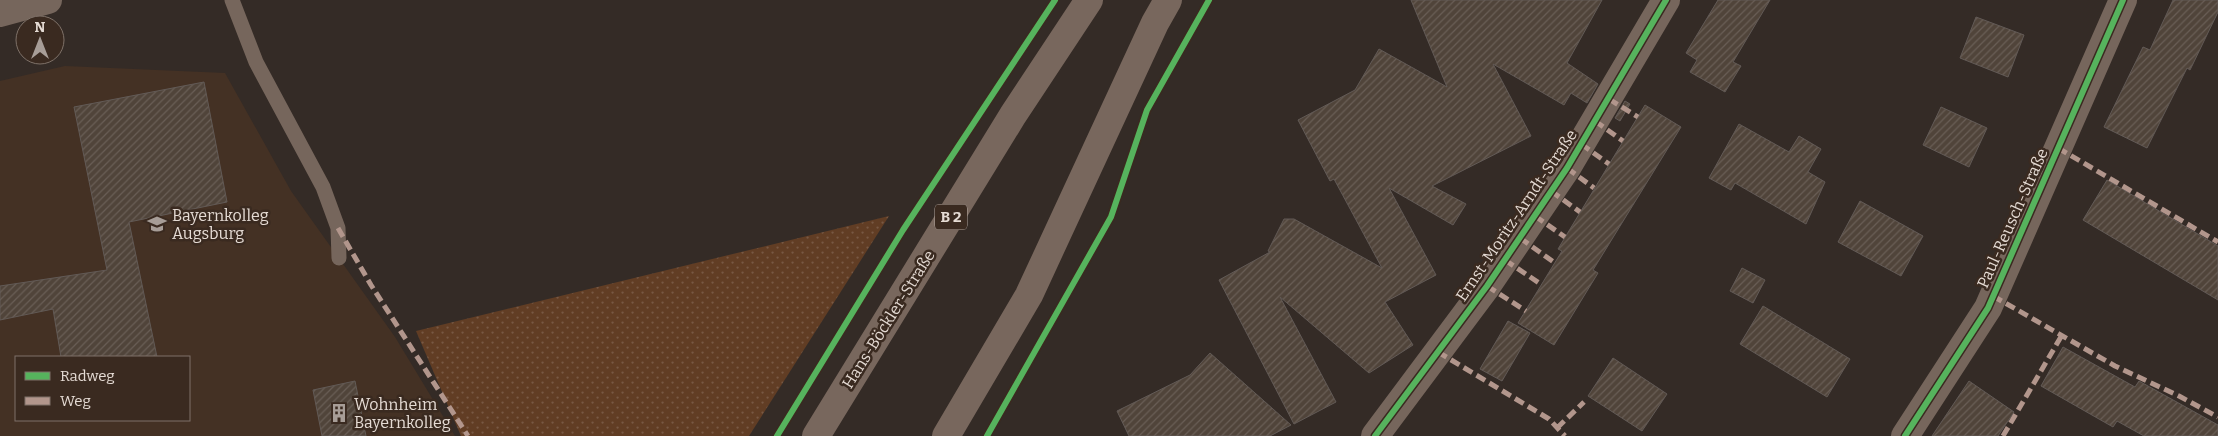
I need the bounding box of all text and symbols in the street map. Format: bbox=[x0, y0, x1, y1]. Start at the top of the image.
north arrow bbox=[15, 15, 65, 65]
text: N bbox=[35, 19, 46, 36]
street label: Ernst-Moritz-Arndt-Straße bbox=[1452, 126, 1581, 305]
street label: Paul-Reusch-Straße bbox=[1973, 145, 2052, 291]
road number: B 2 bbox=[935, 204, 967, 230]
place label: Bayernkolleg Augsburg bbox=[172, 206, 269, 243]
school or university icon: Bayernkolleg Augsburg bbox=[146, 213, 168, 235]
street label: Hans-Böckler-Straße bbox=[838, 247, 939, 392]
legend bbox=[15, 356, 190, 421]
text: Radweg bbox=[60, 367, 115, 385]
text: Weg bbox=[60, 392, 91, 410]
place label: Wohnheim Bayernkolleg bbox=[354, 395, 451, 432]
building icon: Wohnheim Bayernkolleg bbox=[328, 402, 350, 424]

